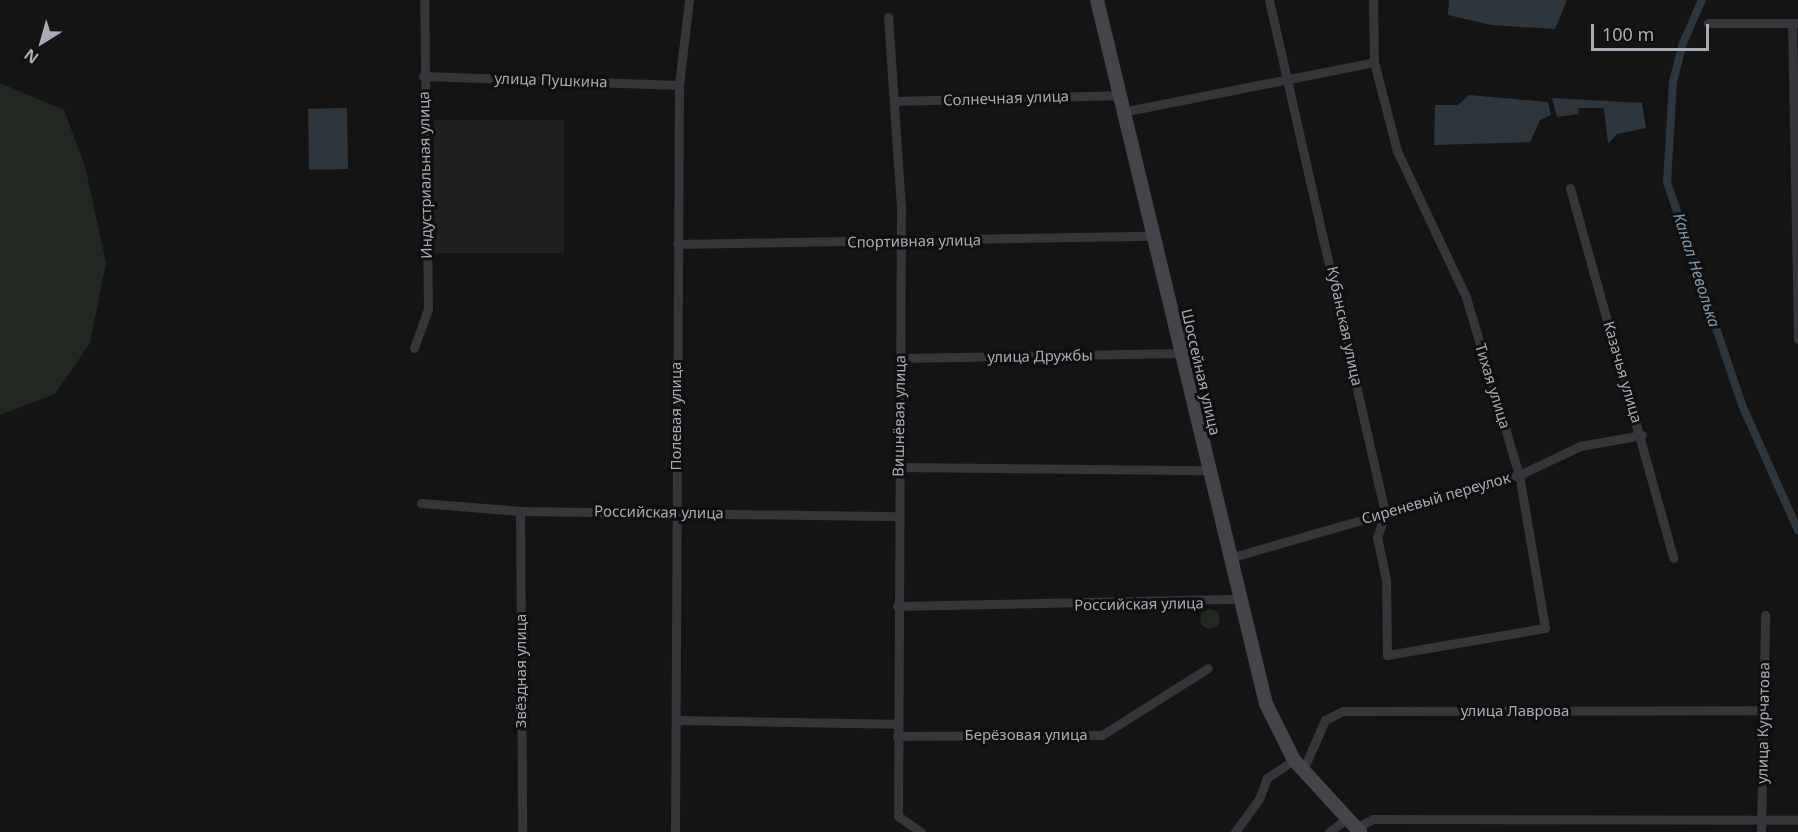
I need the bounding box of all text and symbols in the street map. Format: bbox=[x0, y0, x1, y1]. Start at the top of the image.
north arrow bbox=[12, 12, 72, 72]
scale bar bbox=[1594, 12, 1712, 50]
text: 100 m bbox=[1602, 22, 1654, 46]
text: N bbox=[19, 44, 43, 69]
street label: улица Пушкина bbox=[494, 69, 608, 91]
street label: Солнечная улица bbox=[943, 87, 1069, 109]
street label: Индустриальная улица bbox=[415, 91, 435, 259]
water label: Канал Неволька bbox=[1669, 210, 1725, 330]
street label: Спортивная улица bbox=[847, 231, 981, 251]
street label: Кубанская улица bbox=[1324, 265, 1366, 387]
street label: Шоссейная улица bbox=[1178, 307, 1224, 437]
street label: Казачья улица bbox=[1600, 319, 1646, 425]
street label: Тихая улица bbox=[1472, 341, 1514, 431]
street label: улица Дружбы bbox=[987, 346, 1093, 366]
street label: Вишнёвая улица bbox=[889, 355, 909, 477]
street label: Полевая улица bbox=[667, 362, 685, 470]
street label: Сиреневый переулок bbox=[1360, 468, 1512, 528]
street label: Российская улица bbox=[594, 502, 724, 522]
street label: Российская улица bbox=[1074, 594, 1204, 614]
street label: Звёздная улица bbox=[512, 614, 530, 728]
street label: улица Курчатова bbox=[1753, 662, 1773, 784]
street label: улица Лаврова bbox=[1461, 702, 1569, 720]
street label: Берёзовая улица bbox=[965, 726, 1087, 744]

